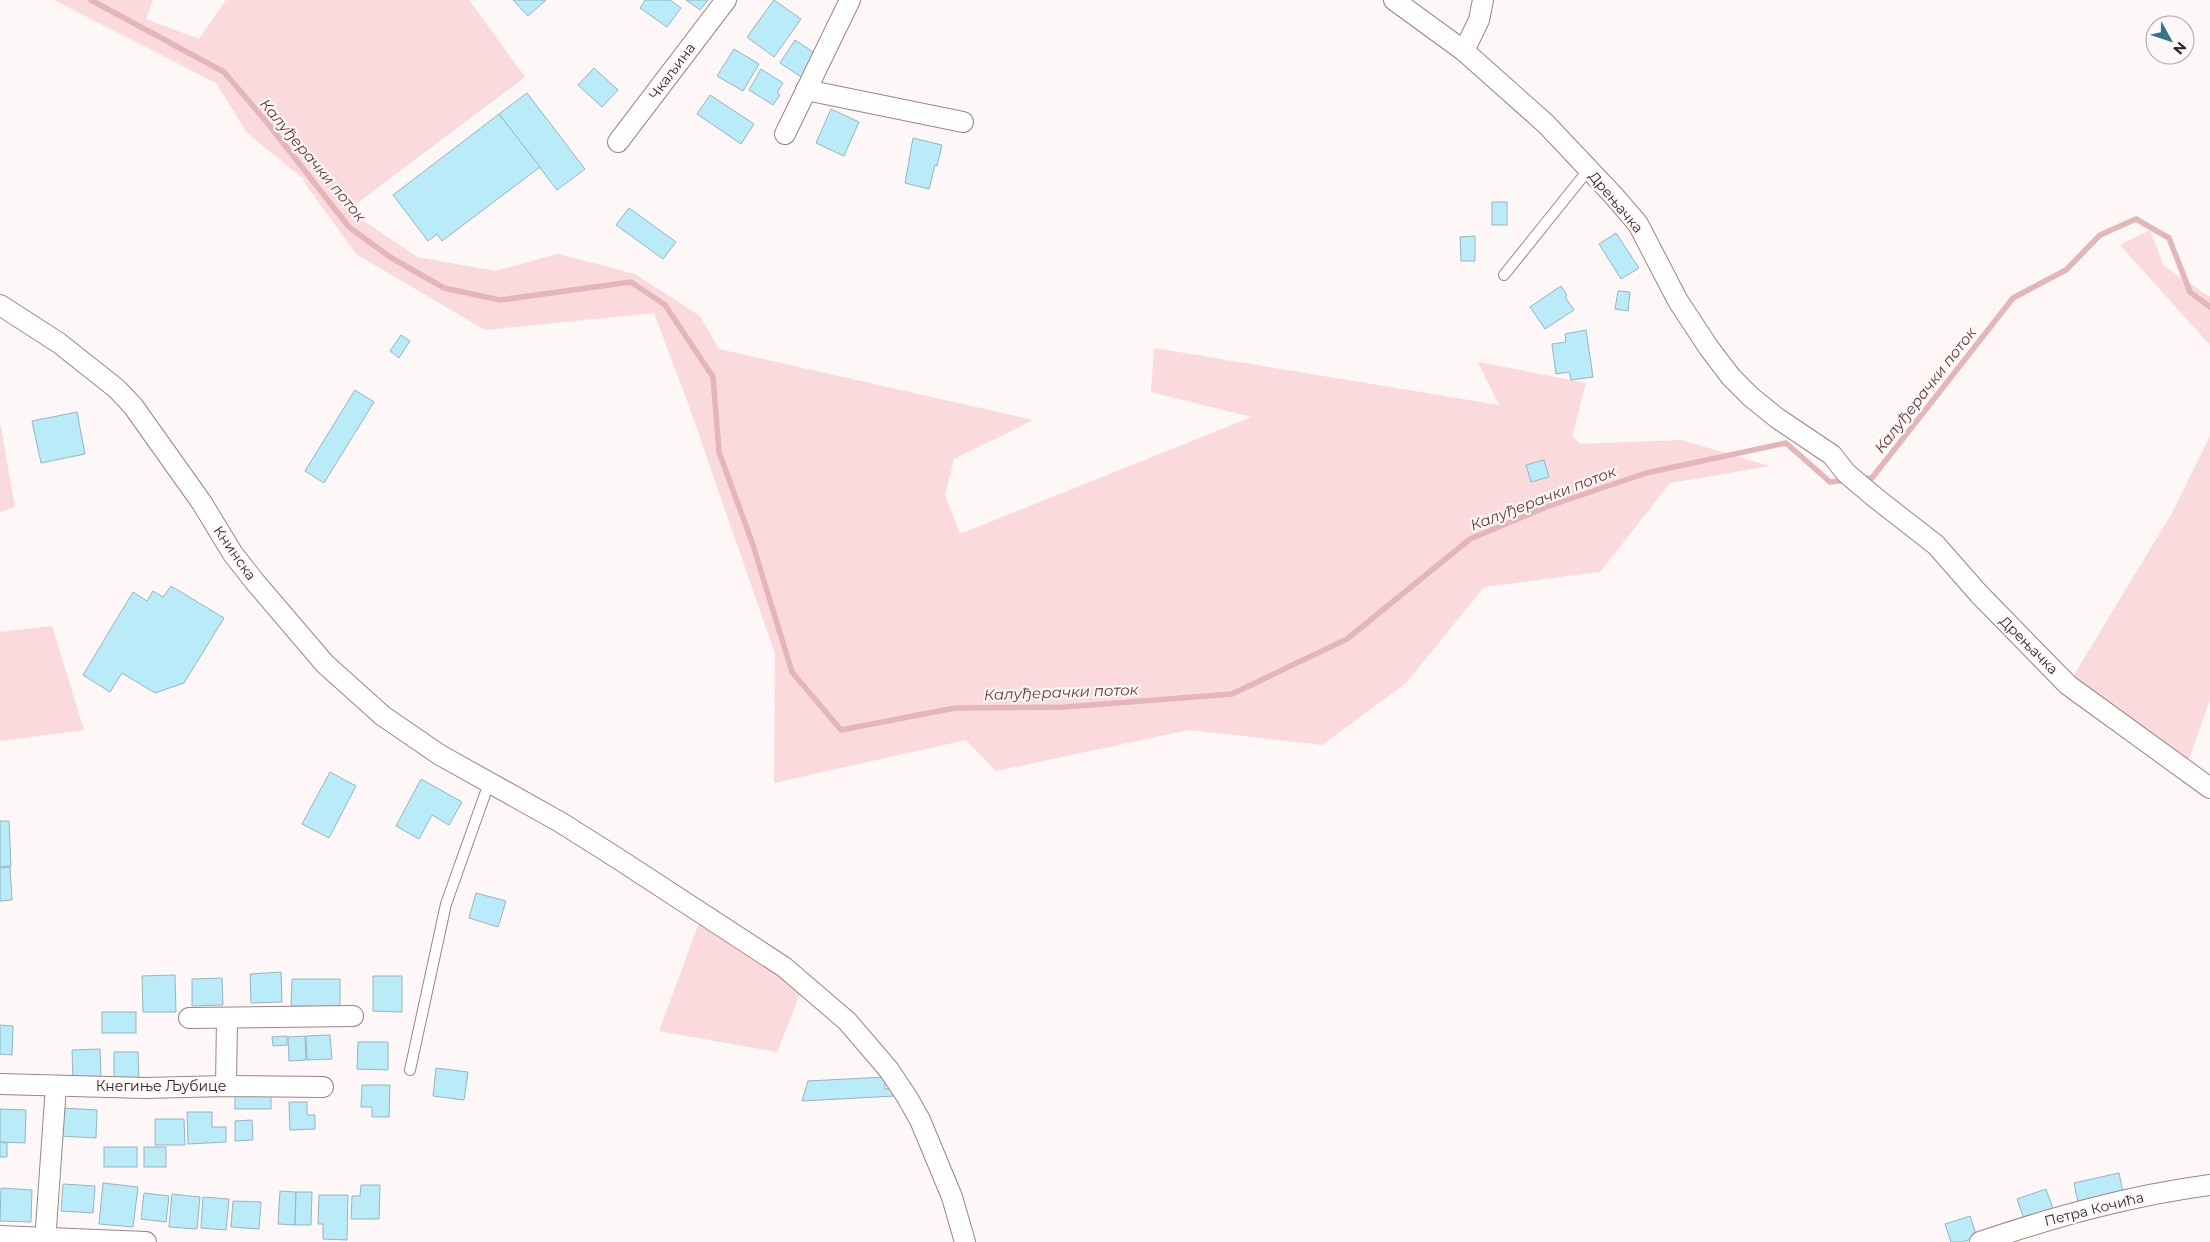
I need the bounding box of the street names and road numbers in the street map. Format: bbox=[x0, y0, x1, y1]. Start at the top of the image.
street label: Чкаљина bbox=[645, 39, 699, 103]
street label: Дрењачка bbox=[1585, 167, 1647, 237]
street label: Книнска bbox=[210, 522, 260, 584]
street label: Дрењачка bbox=[1996, 612, 2062, 678]
street label: Кнегиње Љубице bbox=[96, 1077, 226, 1095]
street label: Петра Кочића bbox=[2042, 1188, 2146, 1230]

